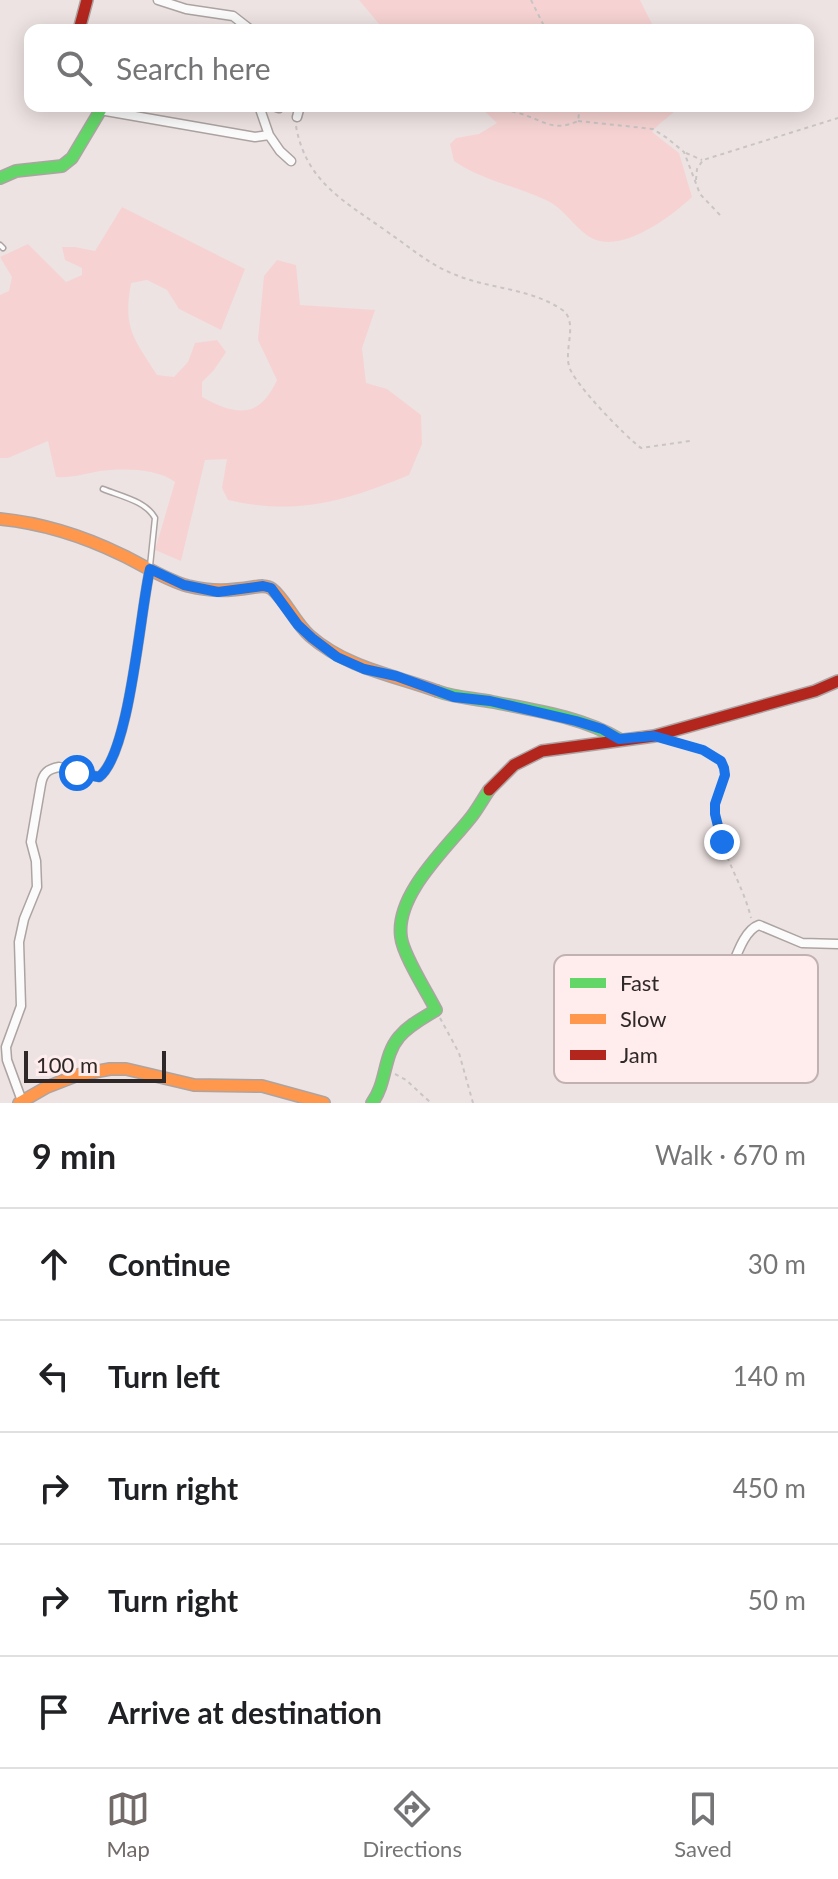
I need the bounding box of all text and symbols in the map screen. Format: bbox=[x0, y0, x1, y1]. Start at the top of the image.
search box bbox=[24, 24, 814, 112]
icon: search bbox=[52, 46, 96, 90]
text: Search here bbox=[116, 50, 271, 86]
route start bbox=[59, 755, 95, 791]
route end bbox=[704, 824, 740, 860]
legend bbox=[554, 955, 818, 1083]
text: Fast bbox=[620, 969, 659, 996]
text: Slow bbox=[620, 1005, 667, 1032]
text: Jam bbox=[620, 1041, 658, 1068]
scale bar bbox=[24, 1047, 166, 1083]
text: 100 m bbox=[36, 1051, 98, 1078]
text: 9 min bbox=[32, 1135, 116, 1176]
text: Walk · 670 m bbox=[655, 1139, 806, 1171]
icon: ahead bbox=[32, 1242, 76, 1286]
text: Continue bbox=[108, 1246, 231, 1282]
text: 30 m bbox=[748, 1248, 806, 1280]
icon: left bbox=[32, 1354, 76, 1398]
text: Turn left bbox=[108, 1358, 220, 1394]
text: 140 m bbox=[733, 1360, 806, 1392]
icon: right bbox=[32, 1466, 76, 1510]
text: Turn right bbox=[108, 1470, 238, 1506]
text: 450 m bbox=[733, 1472, 806, 1504]
icon: right bbox=[32, 1578, 76, 1622]
text: Turn right bbox=[108, 1582, 238, 1618]
text: 50 m bbox=[748, 1584, 806, 1616]
icon: arrive bbox=[32, 1690, 76, 1734]
text: Arrive at destination bbox=[108, 1694, 382, 1730]
tab: Map bbox=[106, 1787, 150, 1862]
tab: Directions bbox=[363, 1787, 462, 1862]
tab: Saved bbox=[674, 1787, 732, 1862]

